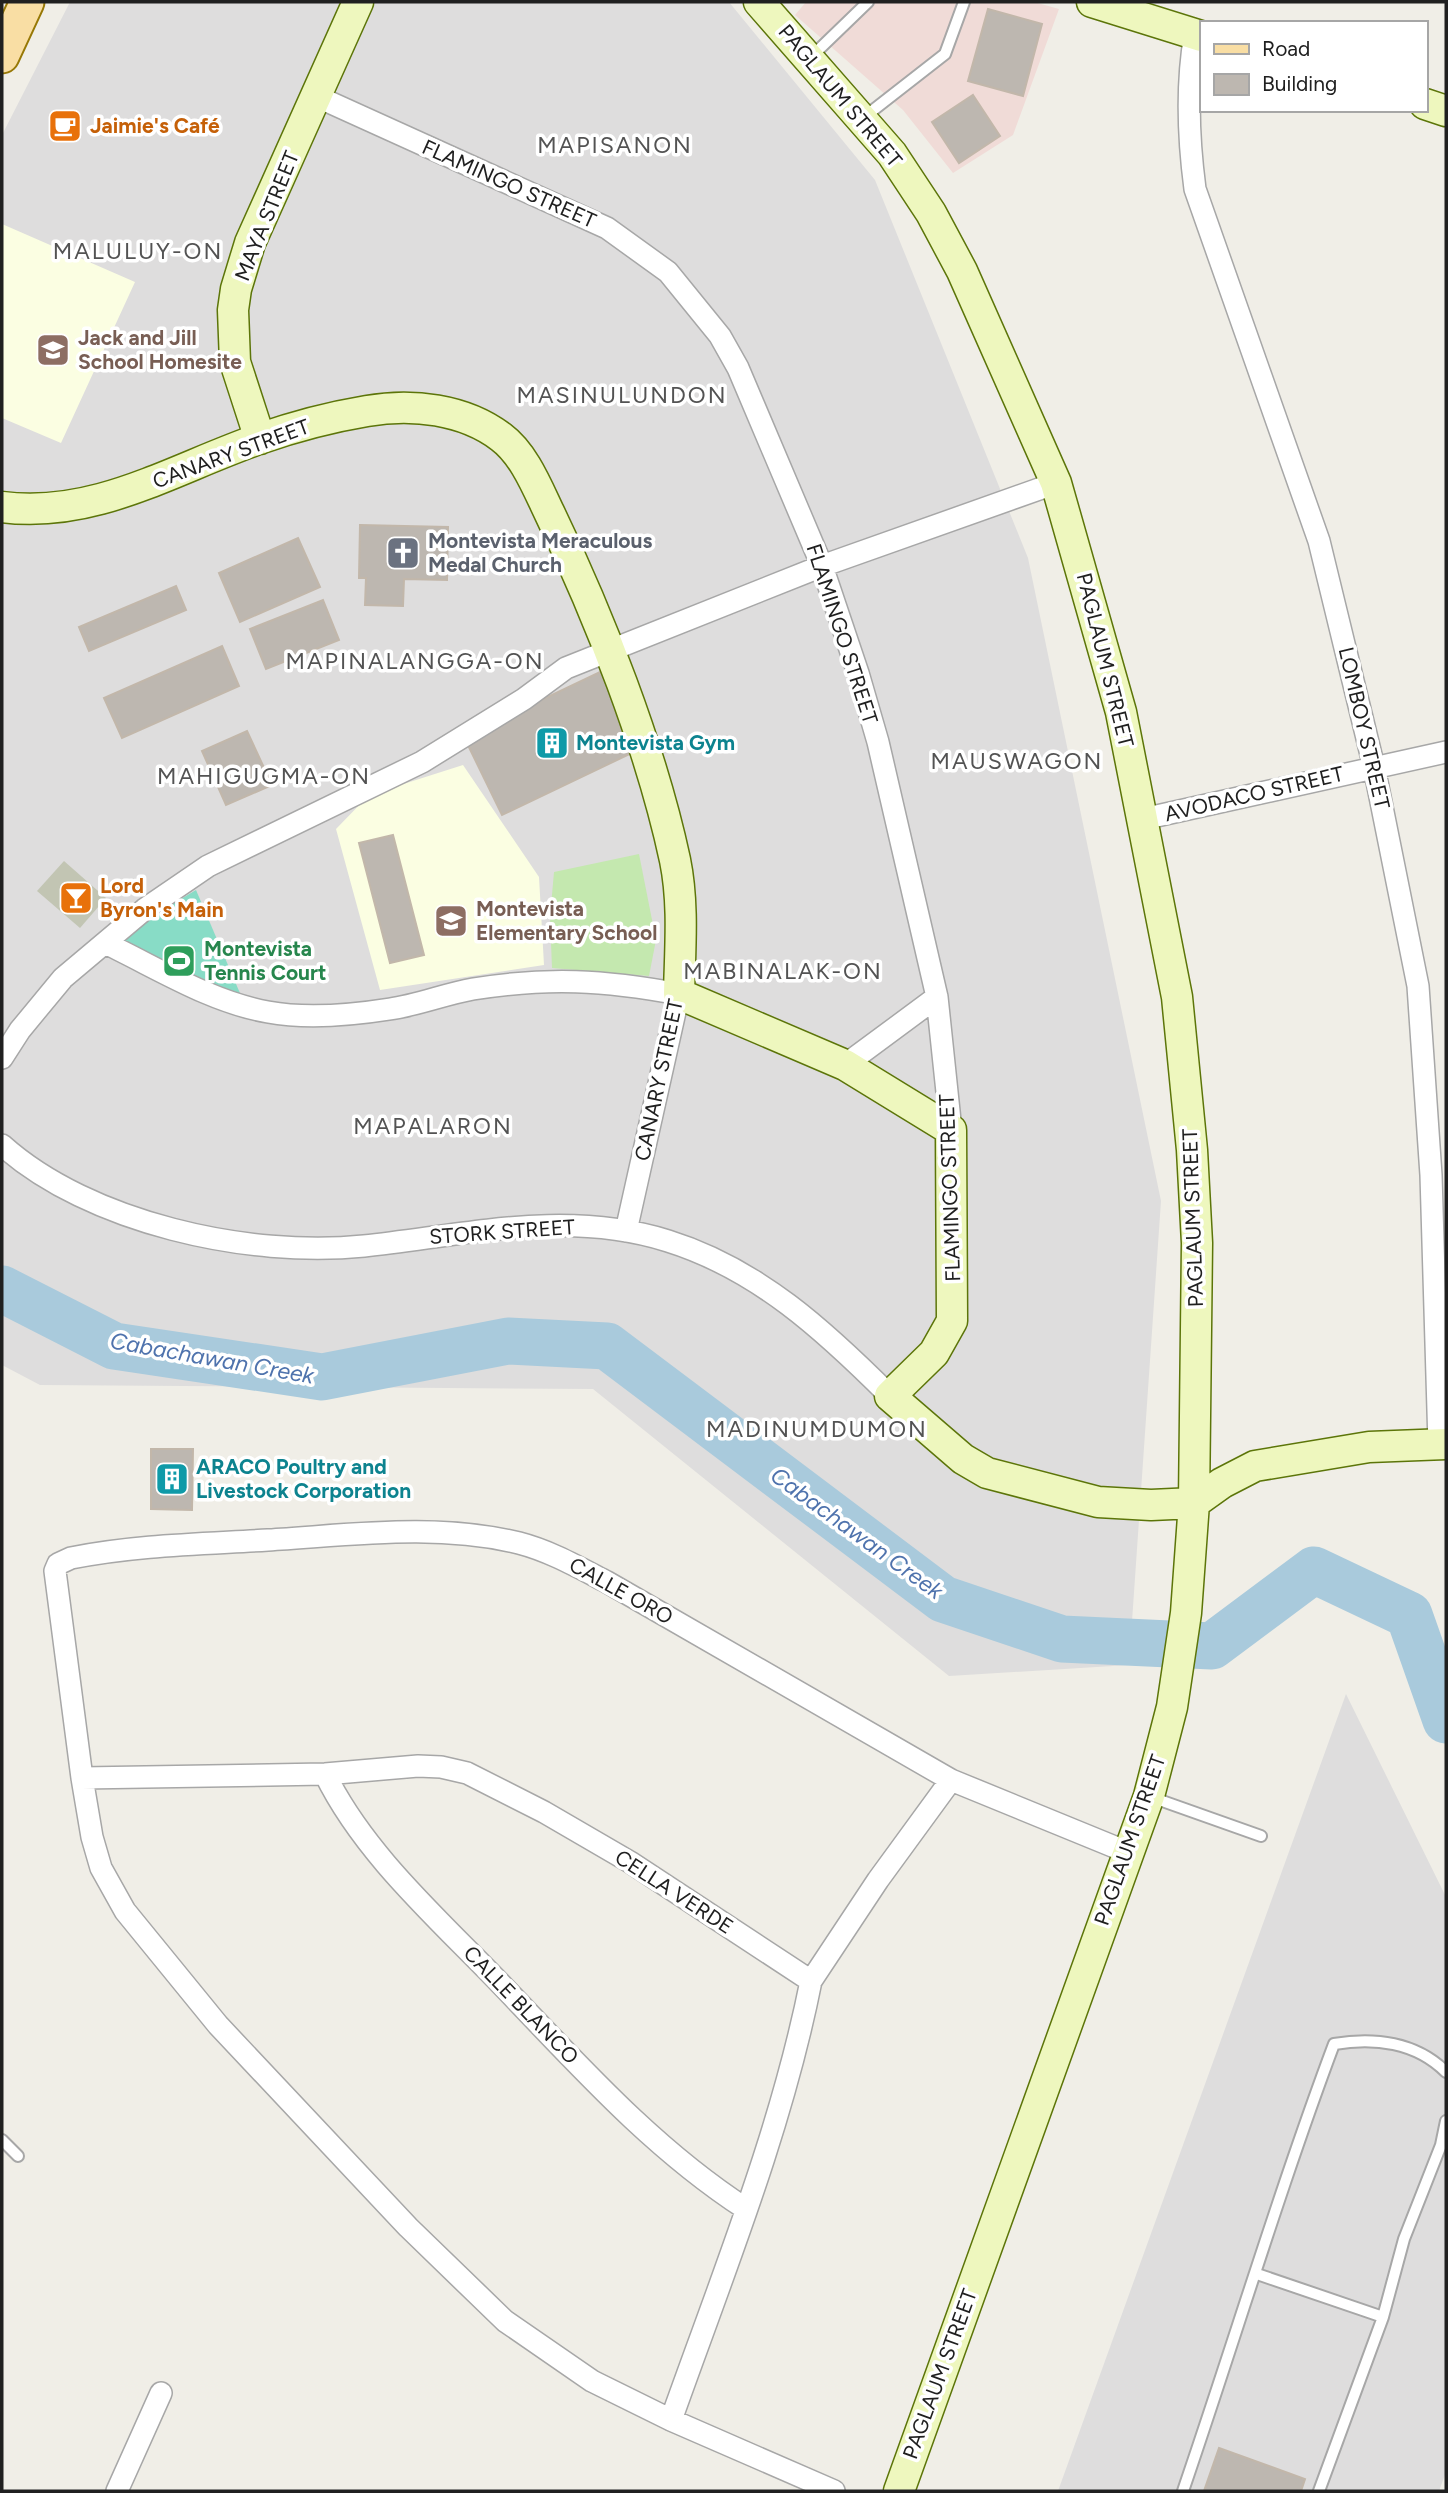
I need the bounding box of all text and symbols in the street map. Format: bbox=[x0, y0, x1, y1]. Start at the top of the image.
street label: PAGLAUM STREET bbox=[773, 19, 908, 173]
legend bbox=[1200, 21, 1427, 112]
text: Road bbox=[1262, 36, 1310, 61]
text: Building bbox=[1262, 71, 1337, 96]
cafe icon: Jaimie's Café bbox=[46, 107, 84, 145]
place label: Jaimie's Café bbox=[90, 113, 220, 138]
district label: MAPISANON bbox=[537, 131, 693, 159]
street label: FLAMINGO STREET bbox=[418, 134, 600, 233]
street label: MAYA STREET bbox=[229, 147, 304, 284]
district label: MALULUY-ON bbox=[53, 237, 223, 265]
place label: Jack and Jill School Homesite bbox=[78, 325, 242, 374]
school or university icon: Jack and Jill School Homesite bbox=[34, 331, 72, 369]
district label: MASINULUNDON bbox=[517, 381, 727, 409]
street label: CANARY STREET bbox=[149, 413, 313, 493]
place label: Montevista Meraculous Medal Church bbox=[428, 528, 652, 577]
church icon: Montevista Meraculous Medal Church bbox=[384, 534, 422, 572]
street label: FLAMINGO STREET bbox=[802, 541, 884, 727]
street label: PAGLAUM STREET bbox=[1072, 570, 1139, 750]
street label: LOMBOY STREET bbox=[1334, 644, 1395, 812]
district label: MAPINALANGGA-ON bbox=[286, 647, 544, 675]
building icon: Montevista Gym bbox=[533, 724, 571, 762]
place label: Montevista Gym bbox=[576, 730, 735, 755]
district label: MAUSWAGON bbox=[931, 747, 1103, 775]
street label: AVODACO STREET bbox=[1162, 761, 1346, 826]
district label: MAHIGUGMA-ON bbox=[157, 762, 371, 790]
place label: Lord Byron's Main bbox=[100, 873, 224, 922]
bar icon: Lord Byron's Main bbox=[57, 879, 95, 917]
place label: Montevista Elementary School bbox=[476, 896, 657, 945]
school or university icon: Montevista Elementary School bbox=[432, 902, 470, 940]
place label: Montevista Tennis Court bbox=[204, 936, 326, 985]
sports icon: Montevista Tennis Court bbox=[160, 942, 198, 980]
district label: MABINALAK-ON bbox=[683, 957, 883, 985]
street label: CANARY STREET bbox=[629, 996, 688, 1163]
street label: FLAMINGO STREET bbox=[934, 1093, 965, 1282]
district label: MAPALARON bbox=[353, 1112, 513, 1140]
street label: PAGLAUM STREET bbox=[1177, 1128, 1208, 1308]
street label: STORK STREET bbox=[428, 1214, 576, 1249]
water label: Cabachawan Creek bbox=[108, 1326, 317, 1390]
district label: MADINUMDUMON bbox=[706, 1415, 928, 1443]
place label: ARACO Poultry and Livestock Corporation bbox=[196, 1454, 411, 1503]
building icon: ARACO Poultry and Livestock Corporation bbox=[153, 1460, 191, 1498]
water label: Cabachawan Creek bbox=[765, 1461, 949, 1606]
street label: CALLE ORO bbox=[565, 1552, 677, 1629]
street label: PAGLAUM STREET bbox=[1089, 1751, 1171, 1928]
street label: CELLA VERDE bbox=[611, 1844, 738, 1939]
street label: CALLE BLANCO bbox=[459, 1940, 584, 2069]
street label: PAGLAUM STREET bbox=[897, 2285, 982, 2462]

